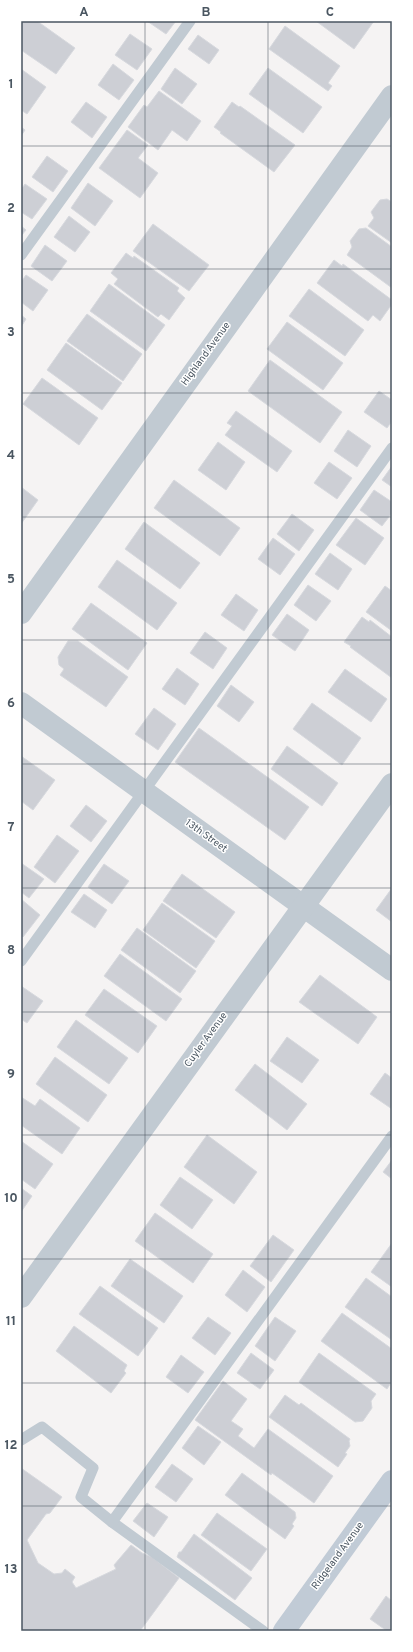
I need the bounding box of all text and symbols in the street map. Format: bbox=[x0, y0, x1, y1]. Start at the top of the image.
text: A bbox=[79, 5, 89, 21]
text: B bbox=[202, 5, 211, 21]
text: C bbox=[326, 5, 334, 21]
text: 1 bbox=[8, 77, 14, 93]
text: 2 bbox=[7, 201, 15, 217]
street label: Highland Avenue bbox=[179, 320, 233, 388]
text: 3 bbox=[7, 325, 15, 341]
text: 4 bbox=[7, 448, 15, 464]
text: 5 bbox=[7, 572, 15, 588]
text: 6 bbox=[7, 696, 15, 712]
street label: 13th Street bbox=[182, 816, 230, 856]
text: 7 bbox=[8, 820, 15, 836]
text: 8 bbox=[7, 943, 15, 959]
street label: Cuyler Avenue bbox=[182, 1010, 230, 1070]
text: 9 bbox=[7, 1067, 15, 1083]
text: 10 bbox=[4, 1191, 18, 1207]
text: 11 bbox=[6, 1314, 16, 1330]
text: 12 bbox=[4, 1438, 18, 1454]
street label: Ridgeland Avenue bbox=[309, 1520, 367, 1592]
text: 13 bbox=[5, 1562, 18, 1578]

